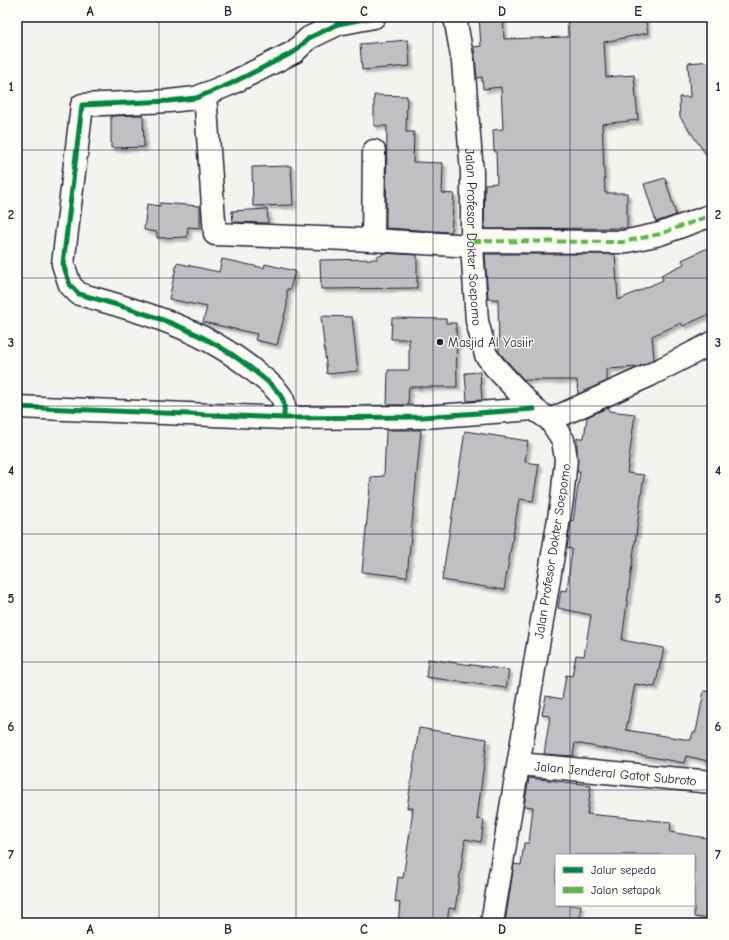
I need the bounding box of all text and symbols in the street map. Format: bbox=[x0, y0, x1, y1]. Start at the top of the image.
text: A bbox=[86, 4, 94, 19]
text: B bbox=[224, 4, 232, 19]
text: C bbox=[360, 4, 368, 19]
text: D bbox=[498, 4, 506, 19]
text: E bbox=[634, 4, 642, 19]
text: 1 bbox=[8, 79, 14, 94]
text: 1 bbox=[715, 79, 721, 94]
street label: Jalan Profesor Dokter Soepomo bbox=[462, 148, 485, 327]
text: 2 bbox=[8, 207, 14, 222]
text: 2 bbox=[715, 207, 721, 222]
text: 3 bbox=[8, 335, 14, 350]
place label: Masjid Al Yasiir bbox=[448, 335, 534, 350]
text: 3 bbox=[715, 335, 721, 350]
marker: Masjid Al Yasiir bbox=[435, 337, 445, 347]
street label: Jalan Profesor Dokter Soepomo bbox=[531, 462, 574, 640]
text: 4 bbox=[8, 463, 14, 478]
text: 4 bbox=[715, 463, 721, 478]
text: 5 bbox=[8, 591, 15, 606]
text: 5 bbox=[715, 591, 722, 606]
text: 6 bbox=[8, 719, 15, 734]
text: 6 bbox=[715, 719, 722, 734]
street label: Jalan Jenderal Gatot Subroto bbox=[534, 758, 697, 789]
text: 7 bbox=[8, 847, 14, 862]
text: 7 bbox=[715, 847, 721, 862]
legend bbox=[555, 854, 695, 906]
text: Jalur sepeda bbox=[591, 863, 656, 877]
text: Jalan setapak bbox=[591, 883, 661, 897]
text: A bbox=[86, 922, 94, 937]
text: B bbox=[224, 922, 232, 937]
text: C bbox=[360, 922, 368, 937]
text: D bbox=[498, 922, 506, 937]
text: E bbox=[634, 922, 642, 937]

